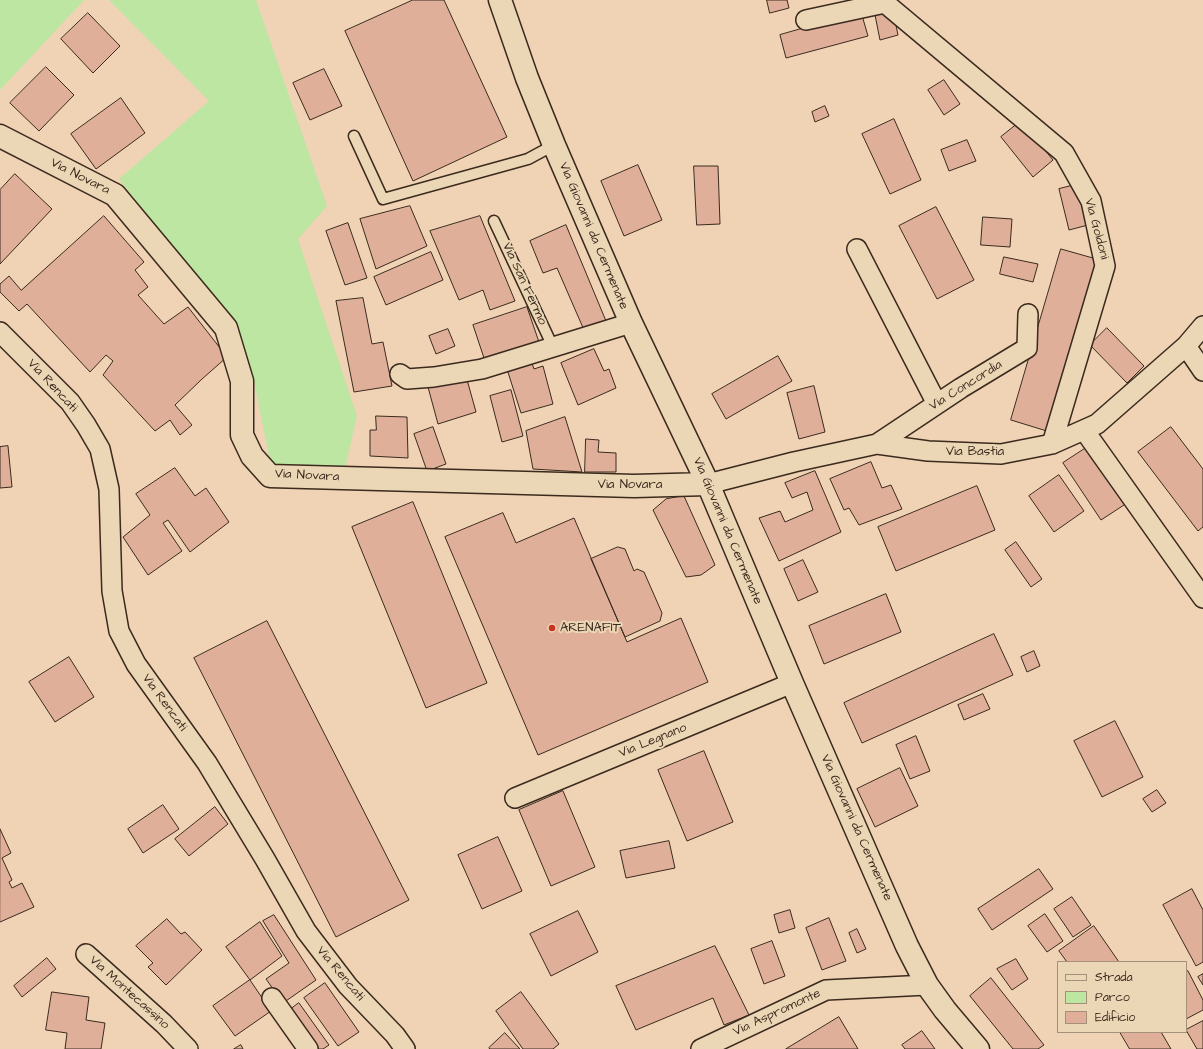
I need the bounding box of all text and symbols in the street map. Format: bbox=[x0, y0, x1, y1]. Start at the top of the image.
street label: Via Novara bbox=[48, 155, 112, 199]
street label: Via Giovanni da Cermenate bbox=[555, 160, 631, 312]
street label: Via Goldoni bbox=[1080, 197, 1112, 261]
street label: Via San Fermo bbox=[498, 240, 550, 328]
street label: Via Rencati bbox=[24, 356, 80, 416]
street label: Via Concordia bbox=[927, 357, 1005, 415]
street label: Via Bastia bbox=[946, 444, 1004, 460]
street label: Via Giovanni da Cermenate bbox=[689, 455, 765, 607]
street label: Via Novara bbox=[274, 467, 340, 485]
street label: Via Novara bbox=[598, 477, 662, 493]
place label: ARENAFIT bbox=[560, 620, 621, 636]
marker: ARENAFIT bbox=[547, 623, 557, 633]
street label: Via Rencati bbox=[138, 671, 190, 735]
street label: Via Legnano bbox=[617, 720, 689, 762]
street label: Via Giovanni da Cermenate bbox=[817, 753, 895, 903]
street label: Via Rencati bbox=[313, 943, 367, 1005]
street label: Via Montecassino bbox=[86, 953, 172, 1033]
legend bbox=[1057, 961, 1187, 1033]
text: Strada bbox=[1095, 969, 1133, 986]
street label: Via Aspromonte bbox=[731, 986, 823, 1040]
text: Parco bbox=[1095, 989, 1130, 1006]
text: Edificio bbox=[1095, 1009, 1135, 1026]

